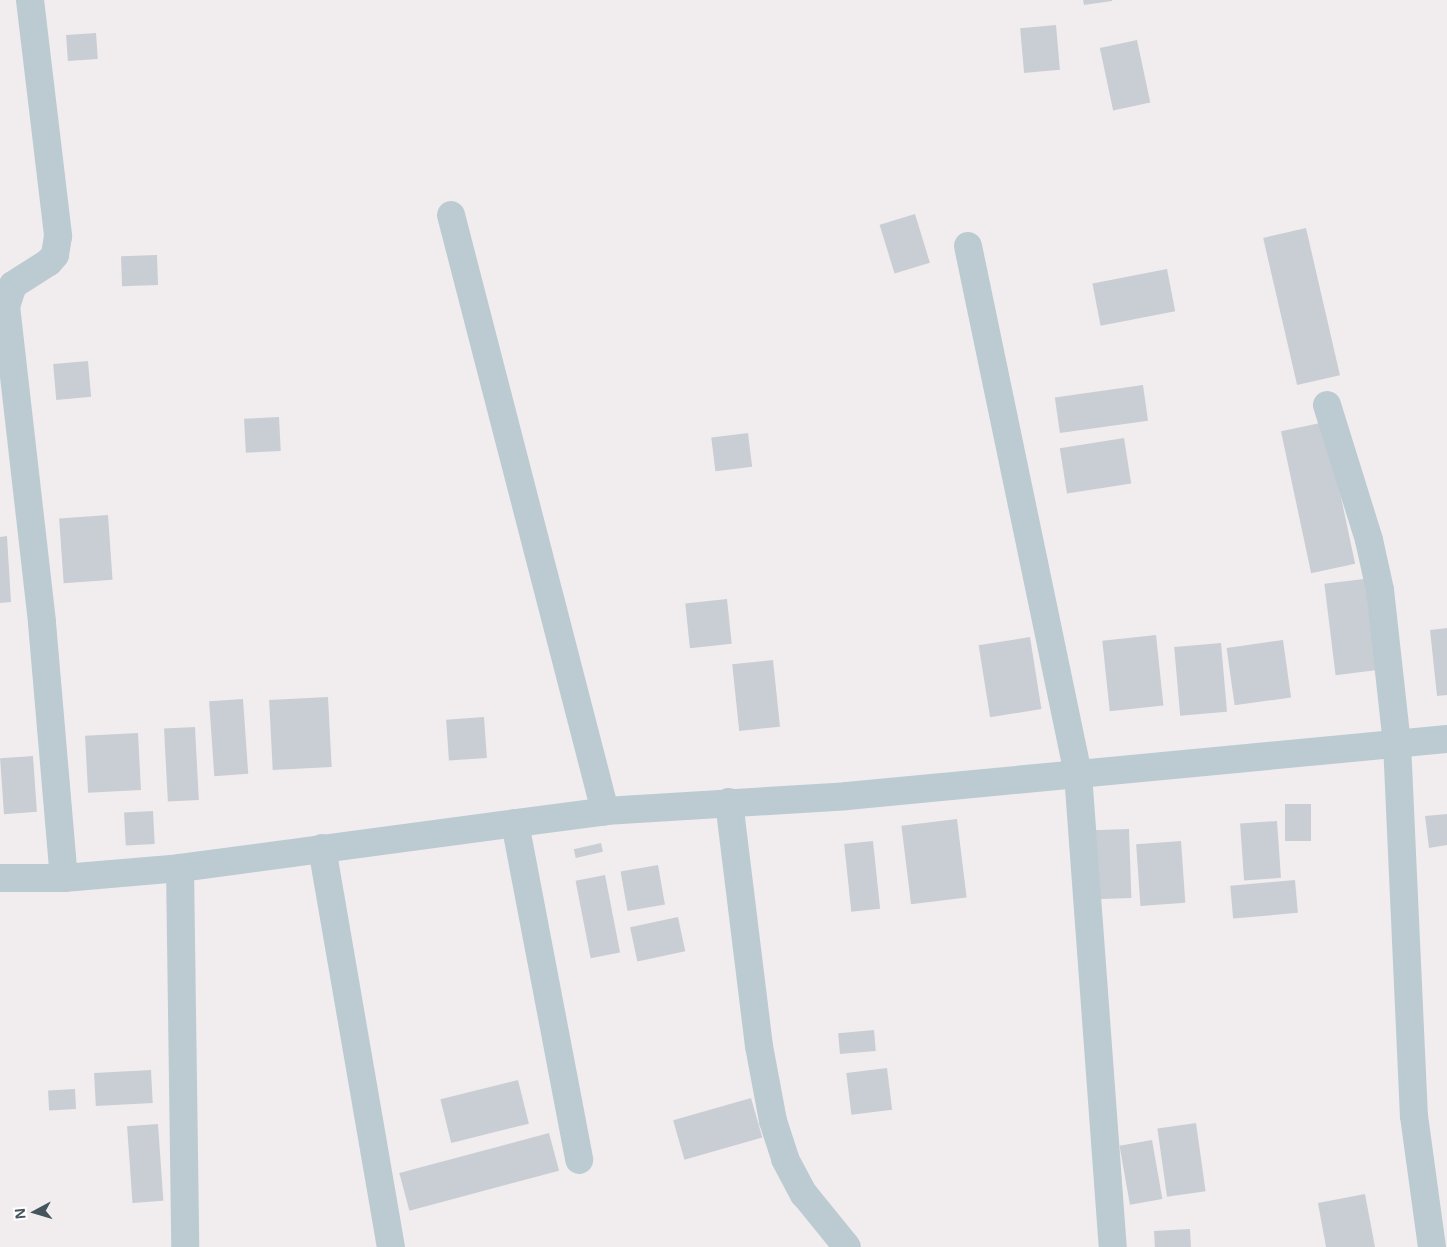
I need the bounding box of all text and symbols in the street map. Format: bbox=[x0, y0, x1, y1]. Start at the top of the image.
north arrow bbox=[10, 1187, 60, 1237]
text: N bbox=[10, 1207, 30, 1220]

